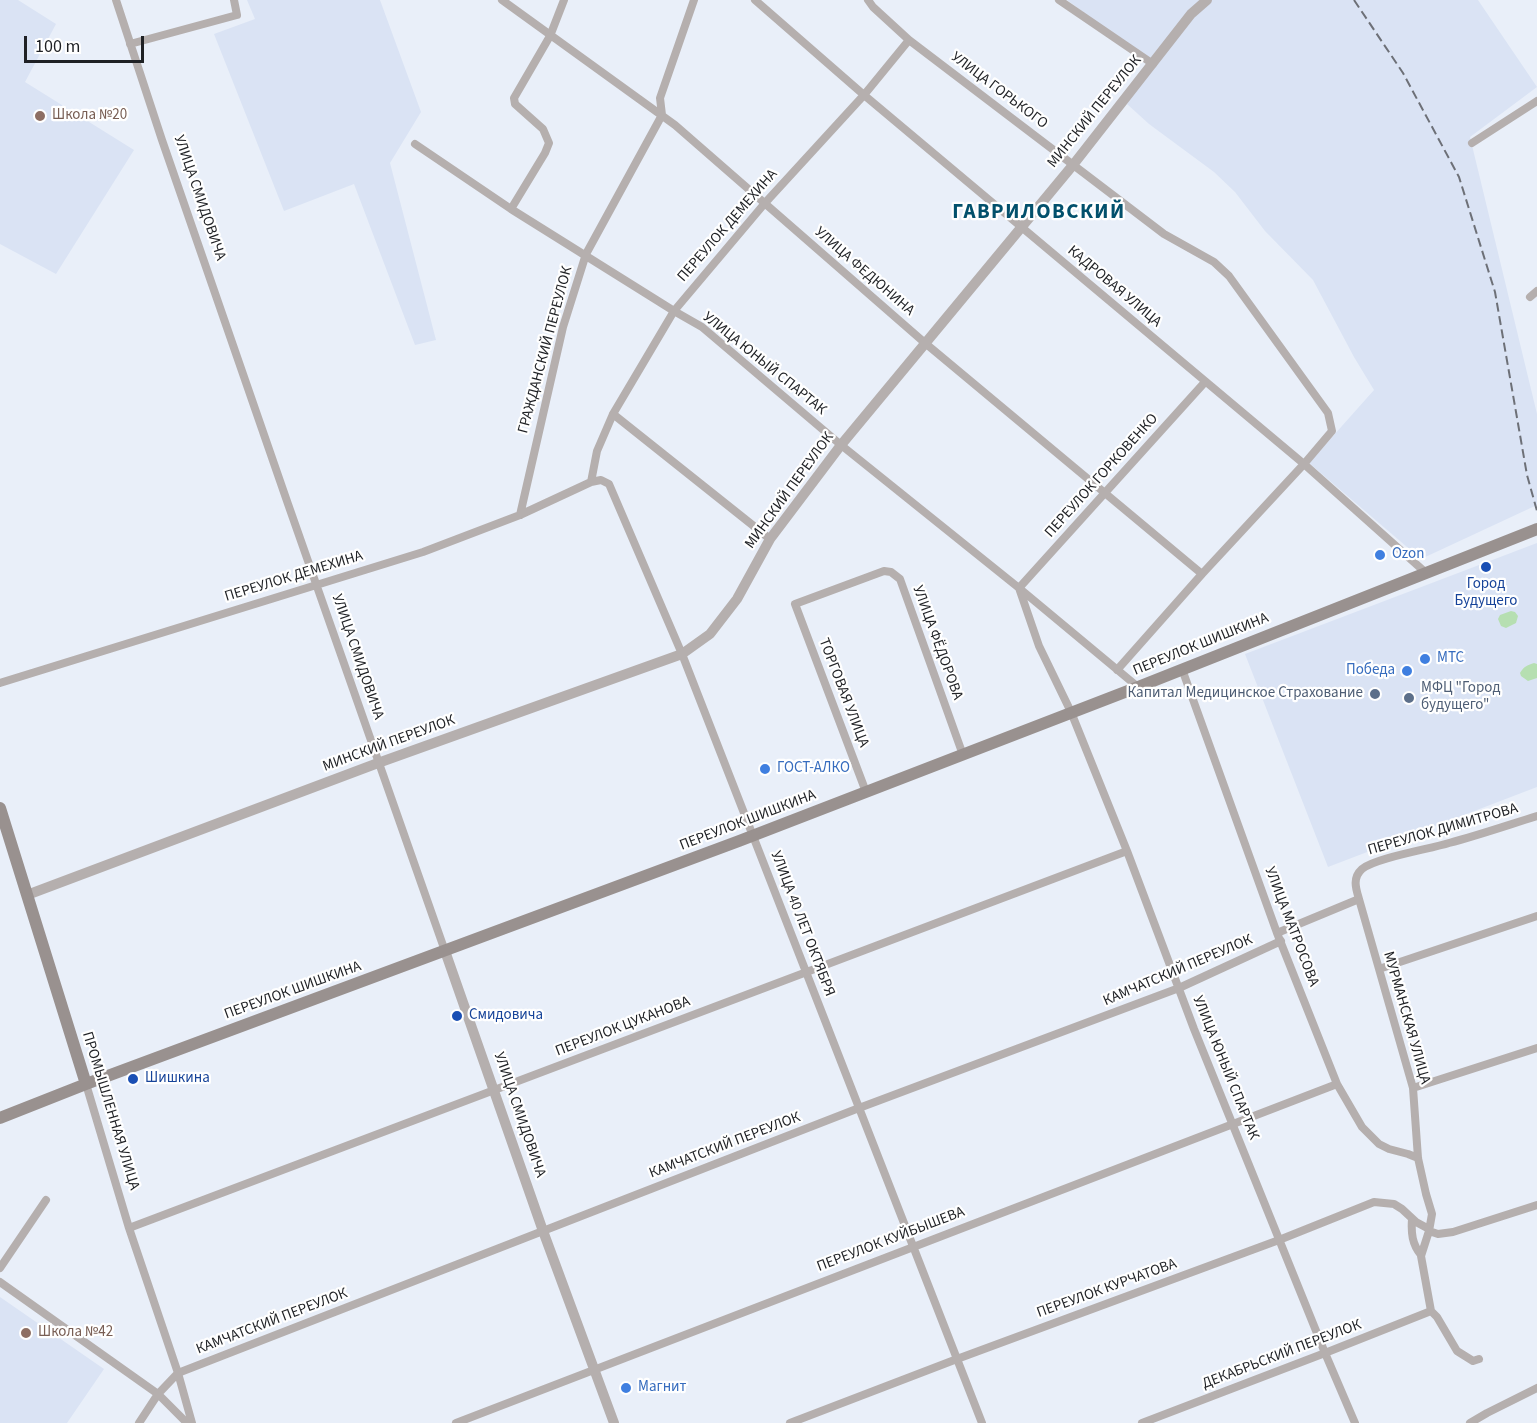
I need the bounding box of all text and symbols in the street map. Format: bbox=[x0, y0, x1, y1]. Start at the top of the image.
scale bar bbox=[27, 24, 147, 62]
text: 100 m bbox=[35, 34, 80, 59]
street label: УЛИЦА ГОРЬКОГО bbox=[947, 49, 1051, 133]
street label: МИНСКИЙ ПЕРЕУЛОК bbox=[1044, 52, 1146, 172]
place label: Школа №20 bbox=[52, 107, 127, 125]
marker: Школа №20 bbox=[33, 109, 47, 123]
street label: УЛИЦА СМИДОВИЧА bbox=[169, 133, 229, 263]
street label: ПЕРЕУЛОК ДЕМЕХИНА bbox=[674, 166, 782, 286]
district label: ГАВРИЛОВСКИЙ bbox=[952, 200, 1126, 226]
street label: УЛИЦА ФЕДЮНИНА bbox=[810, 224, 918, 320]
street label: КАДРОВАЯ УЛИЦА bbox=[1063, 242, 1165, 332]
street label: ГРАЖДАНСКИЙ ПЕРЕУЛОК bbox=[515, 264, 577, 436]
street label: УЛИЦА ЮНЫЙ СПАРТАК bbox=[699, 309, 829, 419]
street label: ПЕРЕУЛОК ГОРКОВЕНКО bbox=[1042, 410, 1162, 542]
street label: МИНСКИЙ ПЕРЕУЛОК bbox=[742, 429, 838, 553]
place label: Ozon bbox=[1392, 546, 1424, 564]
street label: ПЕРЕУЛОК ДЕМЕХИНА bbox=[223, 547, 365, 607]
marker: Ozon bbox=[1373, 548, 1387, 562]
marker: Город Будущего bbox=[1479, 560, 1493, 574]
place label: Город Будущего bbox=[1455, 576, 1517, 611]
street label: УЛИЦА ФЁДОРОВА bbox=[908, 583, 966, 703]
street label: УЛИЦА СМИДОВИЧА bbox=[327, 592, 387, 722]
street label: ПЕРЕУЛОК ШИШКИНА bbox=[1131, 610, 1271, 680]
street label: ТОРГОВАЯ УЛИЦА bbox=[814, 636, 872, 750]
place label: МТС bbox=[1437, 650, 1464, 668]
marker: МТС bbox=[1418, 652, 1432, 666]
place label: Победа bbox=[1346, 662, 1395, 680]
marker: Победа bbox=[1400, 664, 1414, 678]
place label: МФЦ "Город будущего" bbox=[1421, 680, 1500, 715]
place label: Капитал Медицинское Страхование bbox=[1127, 685, 1363, 703]
marker: Капитал Медицинское Страхование bbox=[1368, 687, 1382, 701]
marker: МФЦ "Город будущего" bbox=[1402, 691, 1416, 705]
street label: МИНСКИЙ ПЕРЕУЛОК bbox=[320, 712, 458, 776]
place label: ГОСТ-АЛКО bbox=[777, 760, 850, 778]
marker: ГОСТ-АЛКО bbox=[758, 762, 772, 776]
street label: ПЕРЕУЛОК ШИШКИНА bbox=[677, 787, 819, 855]
street label: ПЕРЕУЛОК ДИМИТРОВА bbox=[1366, 800, 1520, 860]
street label: УЛИЦА 40 ЛЕТ ОКТЯБРЯ bbox=[766, 849, 838, 999]
street label: УЛИЦА МАТРОСОВА bbox=[1260, 865, 1322, 989]
street label: КАМЧАТСКИЙ ПЕРЕУЛОК bbox=[1101, 931, 1255, 1011]
street label: МУРМАНСКАЯ УЛИЦА bbox=[1378, 950, 1434, 1086]
street label: ПЕРЕУЛОК ШИШКИНА bbox=[222, 958, 364, 1024]
street label: ПЕРЕУЛОК ЦУКАНОВА bbox=[553, 993, 693, 1061]
street label: УЛИЦА ЮНЫЙ СПАРТАК bbox=[1188, 993, 1262, 1143]
place label: Смидовича bbox=[469, 1007, 543, 1025]
marker: Смидовича bbox=[450, 1009, 464, 1023]
street label: ПРОМЫШЛЕННАЯ УЛИЦА bbox=[77, 1030, 143, 1192]
street label: УЛИЦА СМИДОВИЧА bbox=[489, 1050, 549, 1180]
place label: Шишкина bbox=[145, 1070, 210, 1088]
marker: Шишкина bbox=[126, 1072, 140, 1086]
street label: КАМЧАТСКИЙ ПЕРЕУЛОК bbox=[647, 1109, 803, 1183]
street label: ПЕРЕУЛОК КУЙБЫШЕВА bbox=[815, 1204, 967, 1276]
street label: ПЕРЕУЛОК КУРЧАТОВА bbox=[1035, 1255, 1179, 1323]
street label: КАМЧАТСКИЙ ПЕРЕУЛОК bbox=[194, 1285, 350, 1359]
street label: ДЕКАБРЬСКИЙ ПЕРЕУЛОК bbox=[1200, 1316, 1364, 1394]
place label: Школа №42 bbox=[38, 1324, 113, 1342]
marker: Школа №42 bbox=[19, 1326, 33, 1340]
place label: Магнит bbox=[638, 1379, 686, 1397]
marker: Магнит bbox=[619, 1381, 633, 1395]

